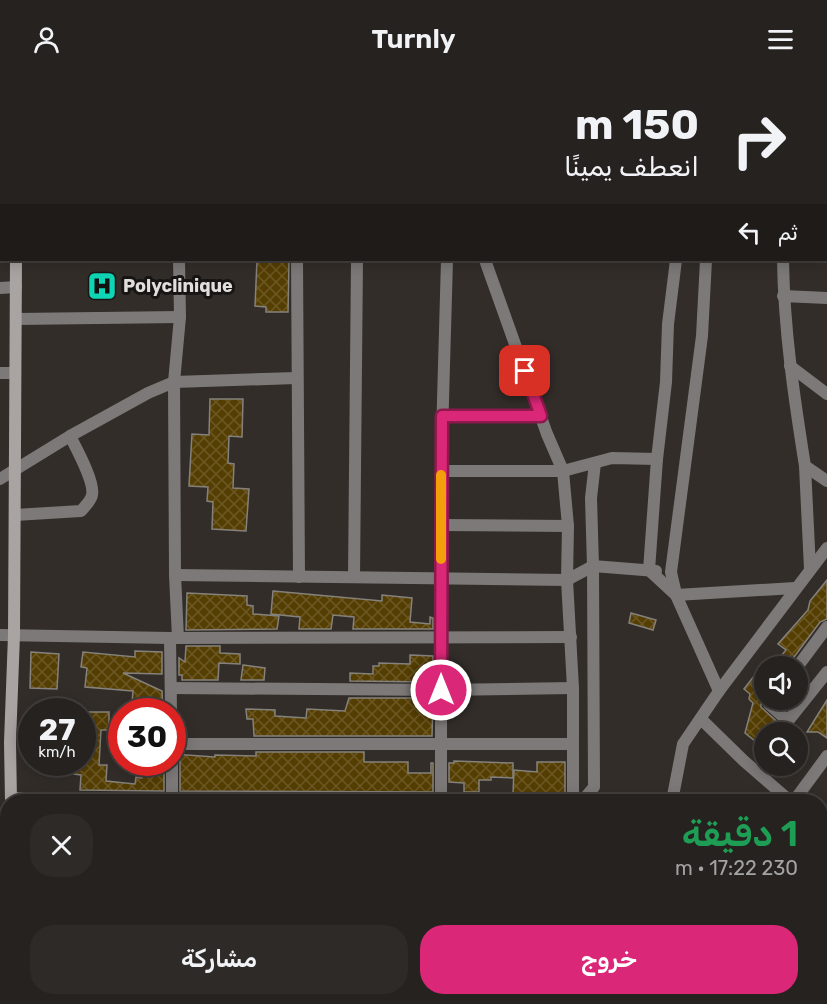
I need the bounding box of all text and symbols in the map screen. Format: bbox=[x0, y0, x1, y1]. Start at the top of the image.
icon: person bbox=[30, 23, 63, 56]
text: Turnly bbox=[371, 23, 456, 55]
icon: menu bbox=[764, 23, 797, 56]
text: 150 m bbox=[575, 100, 699, 150]
icon: right bbox=[720, 102, 798, 180]
text: انعطف يمينًا bbox=[564, 151, 699, 183]
icon: left bbox=[733, 216, 766, 249]
text: ثم bbox=[778, 219, 798, 246]
hospital icon: Polyclinique bbox=[86, 270, 118, 302]
place label: Polyclinique bbox=[123, 275, 233, 297]
pin bbox=[499, 345, 550, 396]
icon: arrive bbox=[508, 354, 541, 387]
map controls bbox=[754, 656, 808, 776]
button: sound bbox=[754, 656, 808, 710]
position arrow bbox=[409, 658, 473, 722]
speed limit sign: 30 bbox=[108, 698, 186, 776]
text: 27 bbox=[39, 712, 75, 748]
button: search bbox=[754, 722, 808, 776]
text: km/h bbox=[38, 743, 76, 761]
text: 1 دقيقة bbox=[682, 812, 798, 855]
button: close bbox=[30, 814, 93, 877]
text: 230 m · 17:22 bbox=[675, 856, 798, 880]
button: مشاركة bbox=[30, 925, 408, 994]
button: خروج bbox=[420, 925, 798, 994]

